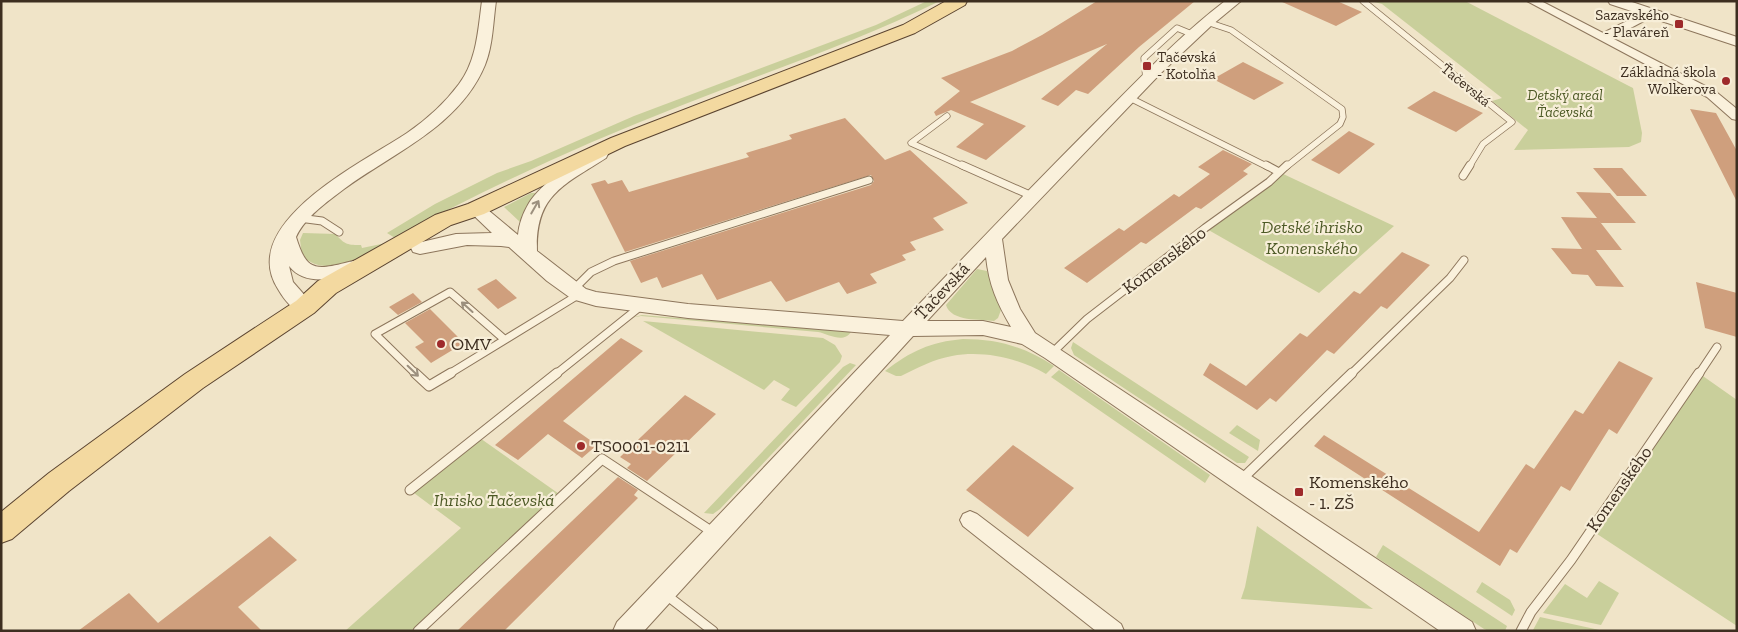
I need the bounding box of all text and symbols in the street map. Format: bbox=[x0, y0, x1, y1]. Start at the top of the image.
place label: Sazavského - Plaváreň bbox=[1595, 6, 1669, 41]
marker: Sazavského - Plaváreň bbox=[1673, 18, 1685, 30]
place label: Tačevská - Kotolňa bbox=[1157, 48, 1216, 83]
street label: Ťačevská bbox=[1437, 59, 1495, 111]
marker: Tačevská - Kotolňa bbox=[1141, 60, 1153, 72]
place label: Základná škola Wolkerova bbox=[1621, 63, 1716, 98]
marker: Základná škola Wolkerova bbox=[1720, 75, 1732, 87]
park label: Detský areál Ťačevská bbox=[1527, 86, 1603, 121]
one-way arrow bbox=[530, 199, 540, 214]
park label: Detské ihrisko Komenského bbox=[1261, 216, 1363, 259]
street label: Komenského bbox=[1118, 221, 1210, 299]
street label: Ťačevská bbox=[910, 257, 974, 324]
one-way arrow bbox=[461, 301, 474, 313]
place label: OMV bbox=[451, 333, 492, 355]
marker: OMV bbox=[435, 338, 447, 350]
one-way arrow bbox=[407, 365, 420, 377]
place label: TS0001-0211 bbox=[591, 435, 689, 457]
marker: TS0001-0211 bbox=[575, 440, 587, 452]
street label: Komenského bbox=[1581, 442, 1657, 536]
place label: Komenského - 1. ZŠ bbox=[1309, 471, 1408, 514]
marker: Komenského - 1. ZŠ bbox=[1293, 486, 1305, 498]
park label: Ihrisko Ťačevská bbox=[434, 489, 554, 511]

